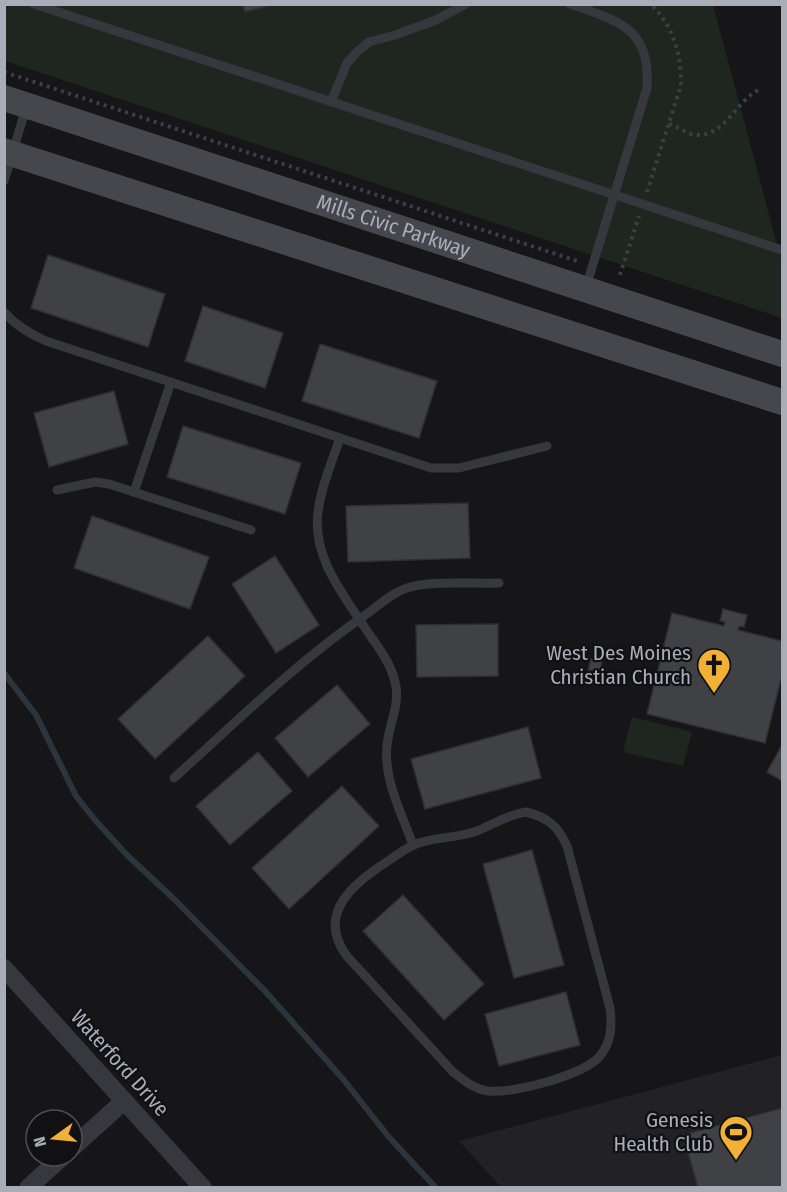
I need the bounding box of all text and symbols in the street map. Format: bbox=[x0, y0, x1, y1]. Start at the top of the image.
street label: Mills Civic Parkway bbox=[313, 189, 474, 264]
place label: West Des Moines Christian Church bbox=[546, 640, 691, 690]
church icon: West Des Moines Christian Church bbox=[696, 647, 732, 694]
street label: Waterford Drive bbox=[65, 1004, 175, 1122]
place label: Genesis Health Club bbox=[613, 1107, 713, 1157]
north arrow bbox=[24, 1108, 84, 1168]
sports icon: Genesis Health Club bbox=[718, 1114, 754, 1161]
text: N bbox=[30, 1135, 50, 1149]

